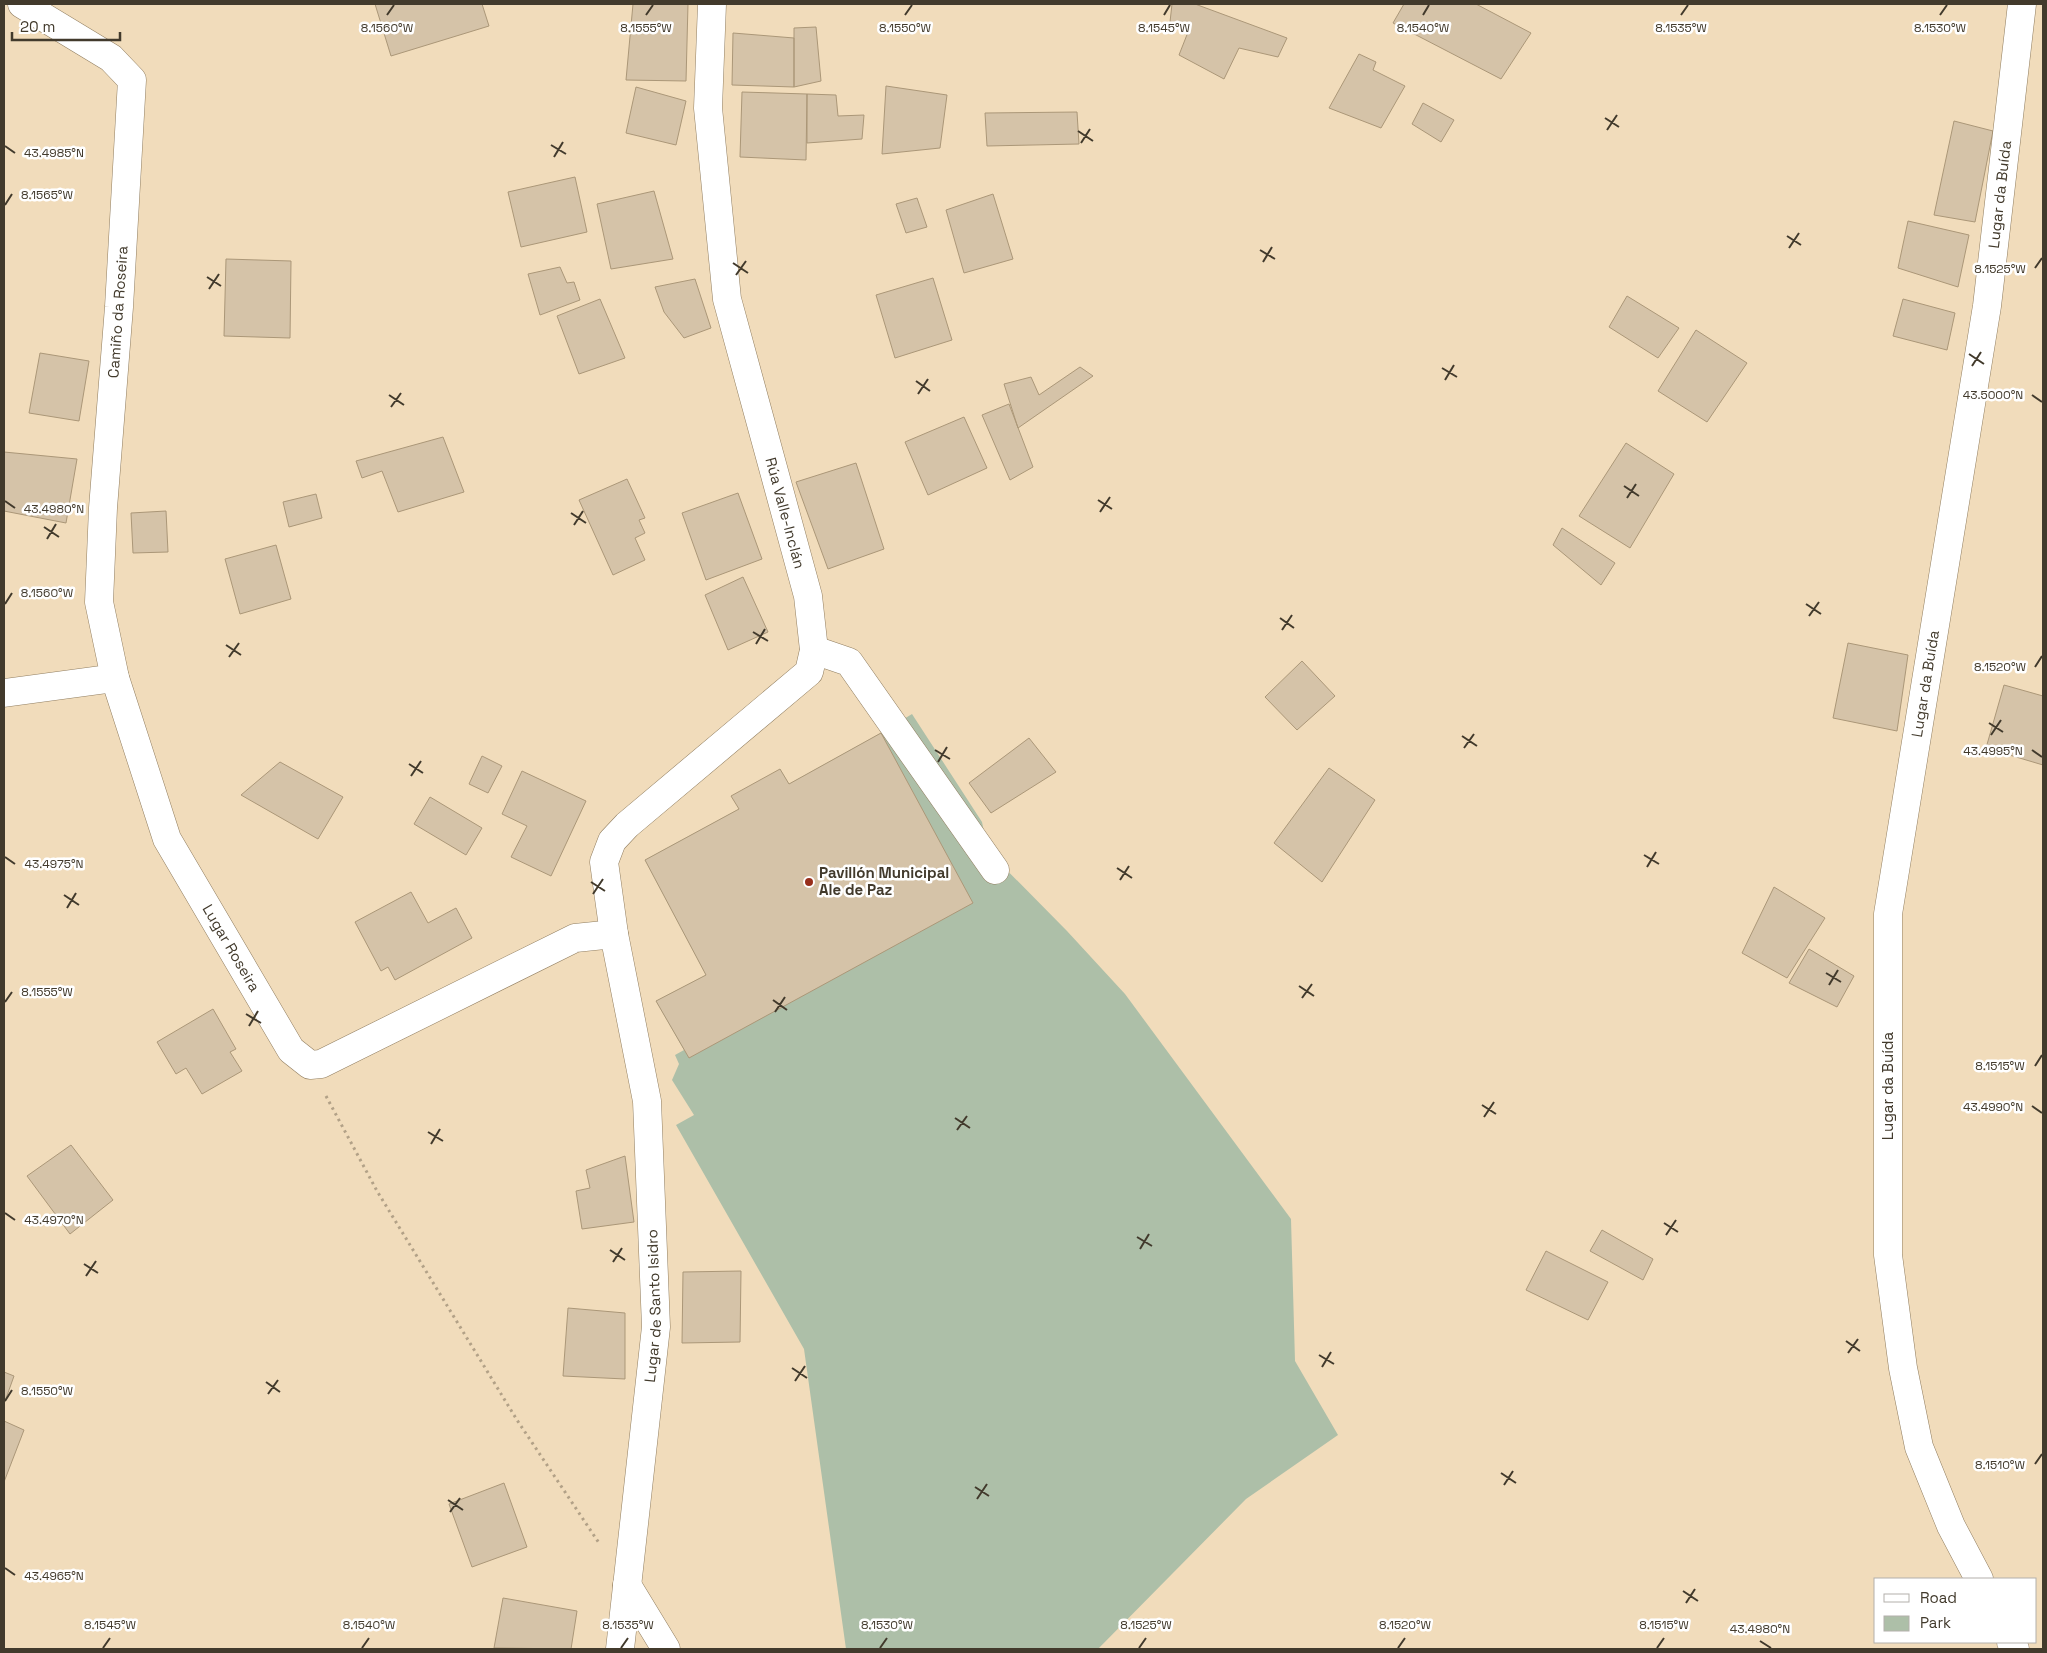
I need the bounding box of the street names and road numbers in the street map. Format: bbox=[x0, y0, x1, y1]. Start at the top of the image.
street label: Lugar da Buída bbox=[1984, 139, 2015, 249]
street label: Camiño da Roseira bbox=[103, 245, 132, 379]
street label: Rúa Valle-Inclán bbox=[761, 455, 810, 571]
street label: Lugar da Buída bbox=[1907, 628, 1943, 739]
street label: Lugar Roseira bbox=[198, 901, 265, 995]
street label: Lugar da Buída bbox=[1878, 1031, 1897, 1140]
street label: Lugar de Santo Isidro bbox=[640, 1229, 665, 1384]

